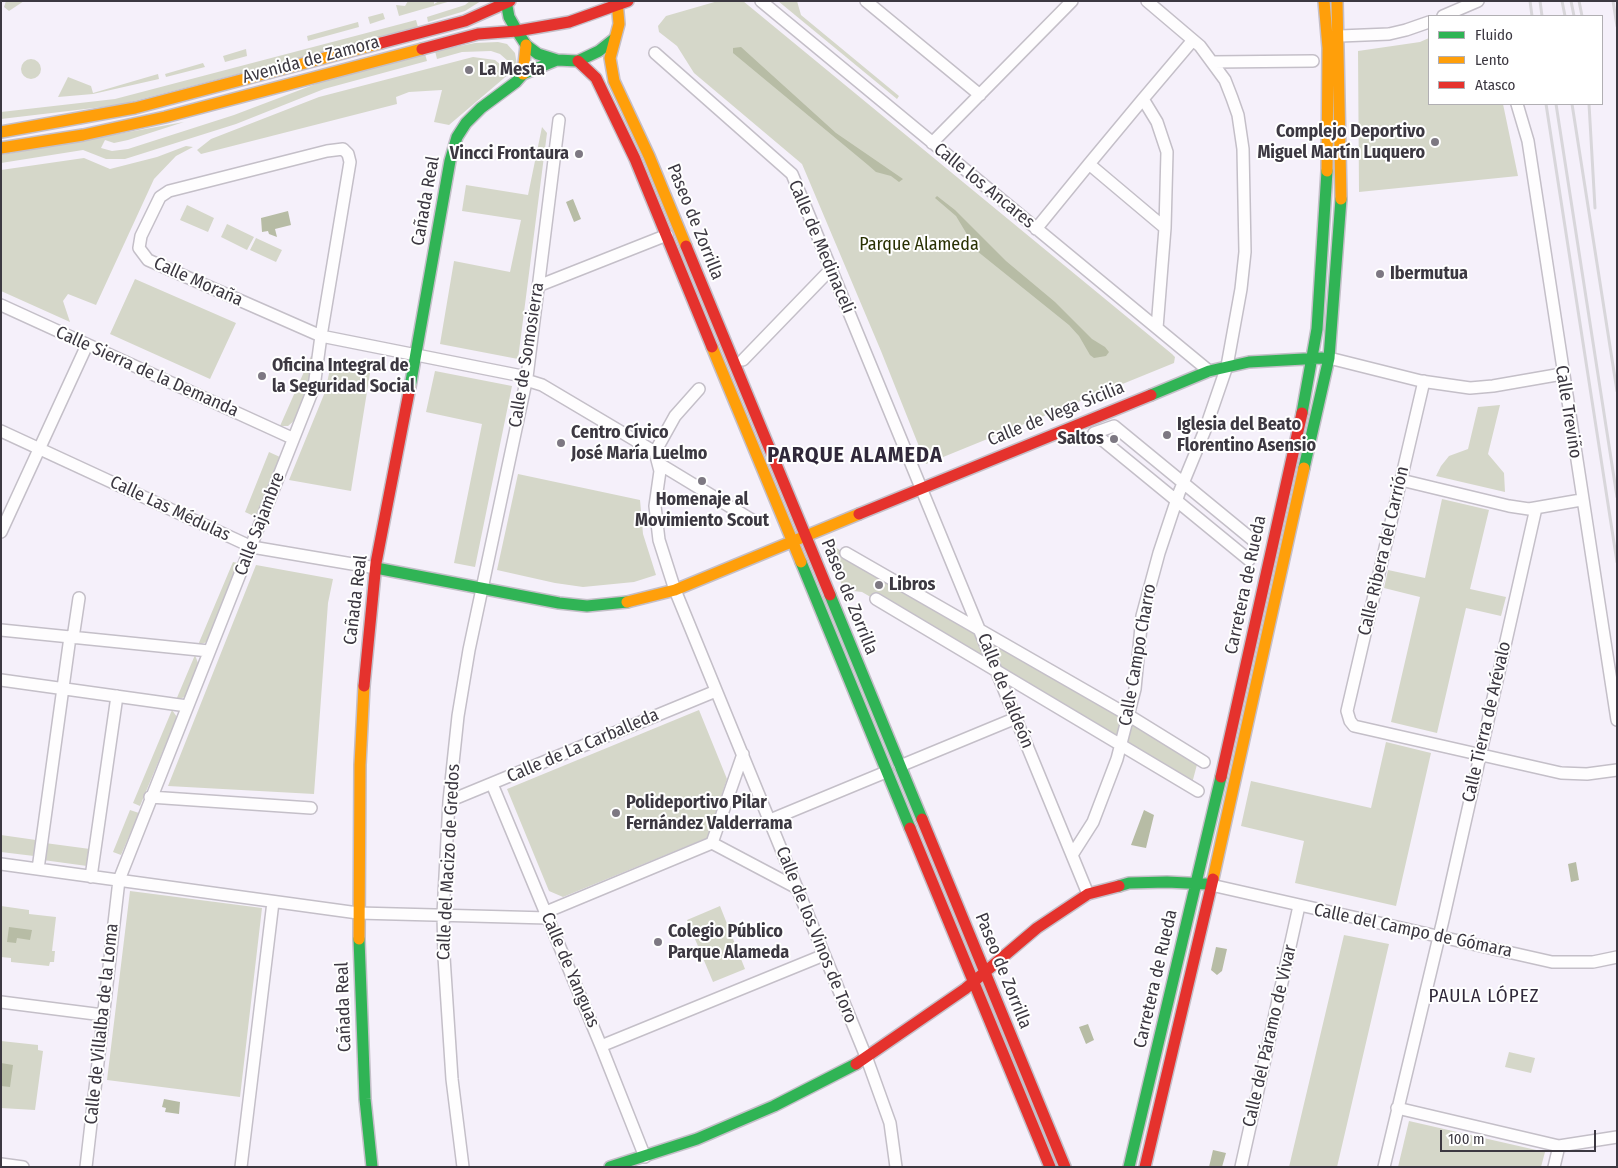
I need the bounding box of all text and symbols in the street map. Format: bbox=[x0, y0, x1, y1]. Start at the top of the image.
legend bbox=[1428, 15, 1603, 105]
text: Fluido bbox=[1475, 26, 1513, 44]
street label: Avenida de Zamora bbox=[240, 31, 382, 89]
text: Lento bbox=[1475, 51, 1509, 69]
place label: La Mesta bbox=[479, 59, 545, 81]
marker: La Mesta bbox=[463, 64, 475, 76]
text: Atasco bbox=[1475, 76, 1515, 94]
place label: Complejo Deportivo Miguel Martín Luquero bbox=[1257, 121, 1425, 163]
marker: Complejo Deportivo Miguel Martín Luquero bbox=[1429, 136, 1441, 148]
street label: Calle los Ancares bbox=[929, 139, 1039, 233]
place label: Vincci Frontaura bbox=[450, 143, 569, 165]
marker: Vincci Frontaura bbox=[573, 148, 585, 160]
street label: Cañada Real bbox=[408, 155, 444, 247]
street label: Paseo de Zorrilla bbox=[662, 161, 728, 283]
street label: Calle de Medinaceli bbox=[783, 177, 859, 317]
park label: Parque Alameda bbox=[859, 234, 979, 256]
street label: Calle Moraña bbox=[150, 253, 246, 311]
place label: Ibermutua bbox=[1390, 263, 1468, 285]
marker: Ibermutua bbox=[1374, 268, 1386, 280]
street label: Calle de Somosierra bbox=[505, 281, 549, 429]
street label: Calle Sierra de la Demanda bbox=[52, 322, 242, 422]
place label: Oficina Integral de la Seguridad Social bbox=[272, 355, 415, 398]
street label: Calle Treviño bbox=[1550, 364, 1586, 460]
marker: Oficina Integral de la Seguridad Social bbox=[256, 370, 268, 382]
street label: Calle de Vega Sicilia bbox=[985, 377, 1127, 451]
place label: Iglesia del Beato Florentino Asensio bbox=[1177, 414, 1316, 456]
place label: Centro Cívico José María Luelmo bbox=[571, 422, 707, 464]
place label: Saltos bbox=[1057, 428, 1104, 450]
marker: Iglesia del Beato Florentino Asensio bbox=[1161, 429, 1173, 441]
marker: Saltos bbox=[1108, 433, 1120, 445]
marker: Centro Cívico José María Luelmo bbox=[555, 437, 567, 449]
district label: PARQUE ALAMEDA bbox=[765, 443, 945, 469]
street label: Calle Ribera del Carrión bbox=[1354, 464, 1414, 638]
street label: Calle Sajambre bbox=[230, 469, 290, 579]
street label: Calle Las Médulas bbox=[106, 472, 234, 546]
marker: Homenaje al Movimiento Scout bbox=[696, 475, 708, 487]
place label: Homenaje al Movimiento Scout bbox=[635, 489, 769, 532]
street label: Carretera de Rueda bbox=[1221, 514, 1271, 656]
street label: Paseo de Zorrilla bbox=[816, 536, 882, 658]
street label: Cañada Real bbox=[340, 554, 372, 646]
place label: Libros bbox=[889, 574, 935, 596]
marker: Libros bbox=[873, 579, 885, 591]
street label: Calle Campo Charro bbox=[1115, 582, 1161, 728]
street label: Calle de Valdeón bbox=[972, 630, 1038, 752]
street label: Calle Tierra de Arévalo bbox=[1458, 640, 1516, 804]
street label: Calle de La Carballeda bbox=[504, 704, 662, 788]
street label: Calle del Macizo de Gredos bbox=[433, 763, 465, 961]
place label: Polideportivo Pilar Fernández Valderrama bbox=[626, 792, 792, 834]
marker: Polideportivo Pilar Fernández Valderrama bbox=[610, 807, 622, 819]
street label: Calle de los Vinos de Toro bbox=[771, 844, 861, 1026]
street label: Calle del Campo de Gómara bbox=[1312, 899, 1514, 963]
street label: Carretera de Rueda bbox=[1130, 908, 1182, 1050]
street label: Calle de Yanguas bbox=[536, 909, 604, 1031]
street label: Paseo de Zorrilla bbox=[970, 910, 1036, 1032]
place label: Colegio Público Parque Alameda bbox=[668, 921, 789, 964]
street label: Calle de Villalba de la Loma bbox=[81, 922, 123, 1126]
marker: Colegio Público Parque Alameda bbox=[652, 936, 664, 948]
street label: Calle del Páramo de Vivar bbox=[1239, 943, 1301, 1129]
street label: Cañada Real bbox=[332, 961, 356, 1053]
district label: PAULA LÓPEZ bbox=[1427, 986, 1541, 1008]
scale bar bbox=[1443, 1120, 1599, 1152]
text: 100 m bbox=[1448, 1130, 1485, 1148]

